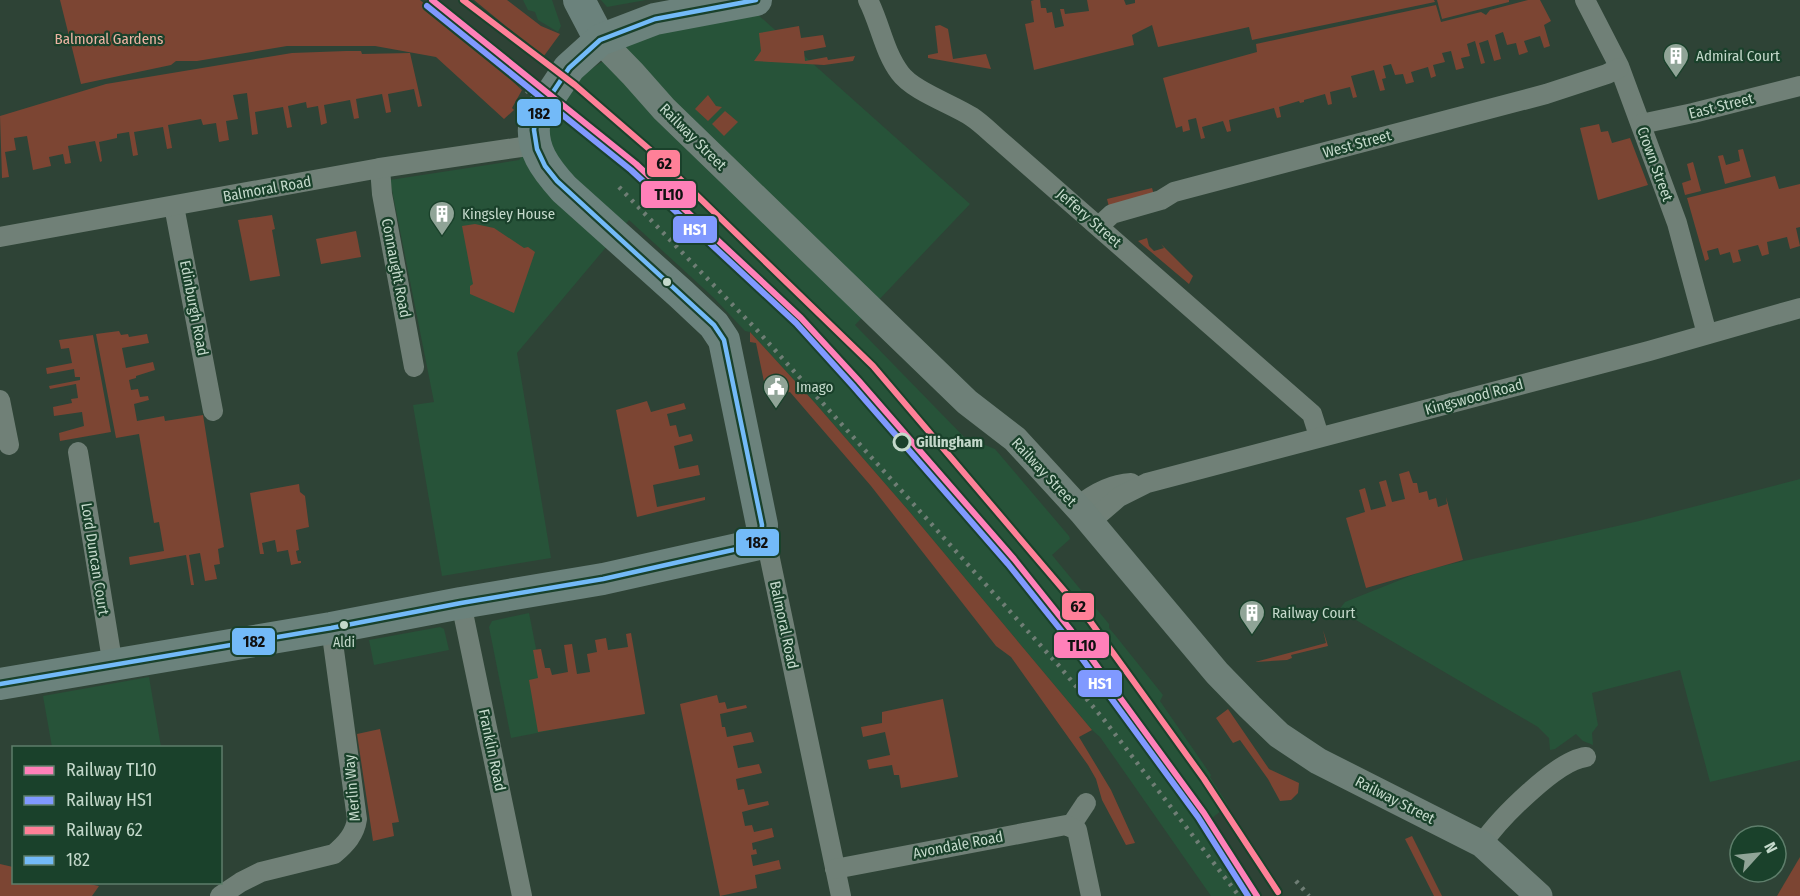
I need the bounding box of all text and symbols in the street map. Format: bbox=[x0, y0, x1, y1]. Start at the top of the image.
park label: Balmoral Gardens bbox=[55, 30, 163, 48]
building icon: Admiral Court bbox=[1661, 41, 1691, 79]
place label: Admiral Court bbox=[1696, 47, 1780, 65]
street label: East Street bbox=[1687, 89, 1755, 123]
line badge: 182 bbox=[516, 98, 562, 127]
street label: Railway Street bbox=[656, 100, 730, 174]
text: 182 bbox=[528, 104, 551, 123]
street label: Crown Street bbox=[1633, 124, 1677, 204]
street label: West Street bbox=[1321, 126, 1393, 162]
line badge: 62 bbox=[646, 149, 681, 178]
text: 62 bbox=[656, 154, 672, 173]
street label: Balmoral Road bbox=[221, 172, 313, 206]
line badge: TL10 bbox=[640, 180, 697, 209]
text: TL10 bbox=[655, 185, 684, 204]
street label: Jeffery Street bbox=[1053, 185, 1125, 251]
building icon: Kingsley House bbox=[427, 199, 457, 237]
place label: Kingsley House bbox=[462, 205, 555, 223]
line badge: HS1 bbox=[672, 215, 718, 244]
street label: Connaught Road bbox=[378, 217, 414, 319]
text: HS1 bbox=[683, 220, 707, 239]
street label: Edinburgh Road bbox=[176, 259, 212, 357]
unlabelled marker bbox=[661, 276, 673, 288]
public building icon: Imago bbox=[761, 372, 791, 410]
street label: Kingswood Road bbox=[1423, 375, 1525, 419]
place label: Imago bbox=[796, 378, 833, 396]
marker: Gillingham bbox=[893, 433, 911, 451]
place label: Gillingham bbox=[916, 433, 983, 451]
street label: Railway Street bbox=[1008, 434, 1080, 510]
street label: Lord Duncan Court bbox=[77, 502, 113, 616]
line badge: 182 bbox=[735, 528, 780, 557]
text: 182 bbox=[746, 533, 769, 552]
street label: Balmoral Road bbox=[766, 579, 802, 671]
line badge: 62 bbox=[1061, 592, 1095, 621]
text: 62 bbox=[1070, 597, 1086, 616]
building icon: Railway Court bbox=[1237, 598, 1267, 636]
place label: Railway Court bbox=[1272, 604, 1355, 622]
marker: Aldi bbox=[338, 619, 350, 631]
line badge: 182 bbox=[231, 627, 276, 656]
line badge: TL10 bbox=[1053, 631, 1110, 659]
text: 182 bbox=[243, 632, 266, 651]
place label: Aldi bbox=[333, 634, 355, 651]
text: TL10 bbox=[1068, 636, 1097, 655]
line badge: HS1 bbox=[1077, 669, 1123, 698]
text: HS1 bbox=[1088, 674, 1112, 693]
street label: Franklin Road bbox=[475, 707, 509, 793]
legend bbox=[12, 746, 222, 884]
street label: Merlin Way bbox=[340, 754, 364, 822]
text: Railway TL10 bbox=[66, 759, 157, 781]
street label: Railway Street bbox=[1352, 772, 1438, 828]
text: Railway HS1 bbox=[66, 789, 152, 811]
text: Railway 62 bbox=[66, 819, 143, 841]
north arrow bbox=[1728, 824, 1788, 884]
street label: Avondale Road bbox=[911, 827, 1005, 863]
text: N bbox=[1760, 839, 1782, 856]
text: 182 bbox=[66, 849, 90, 871]

